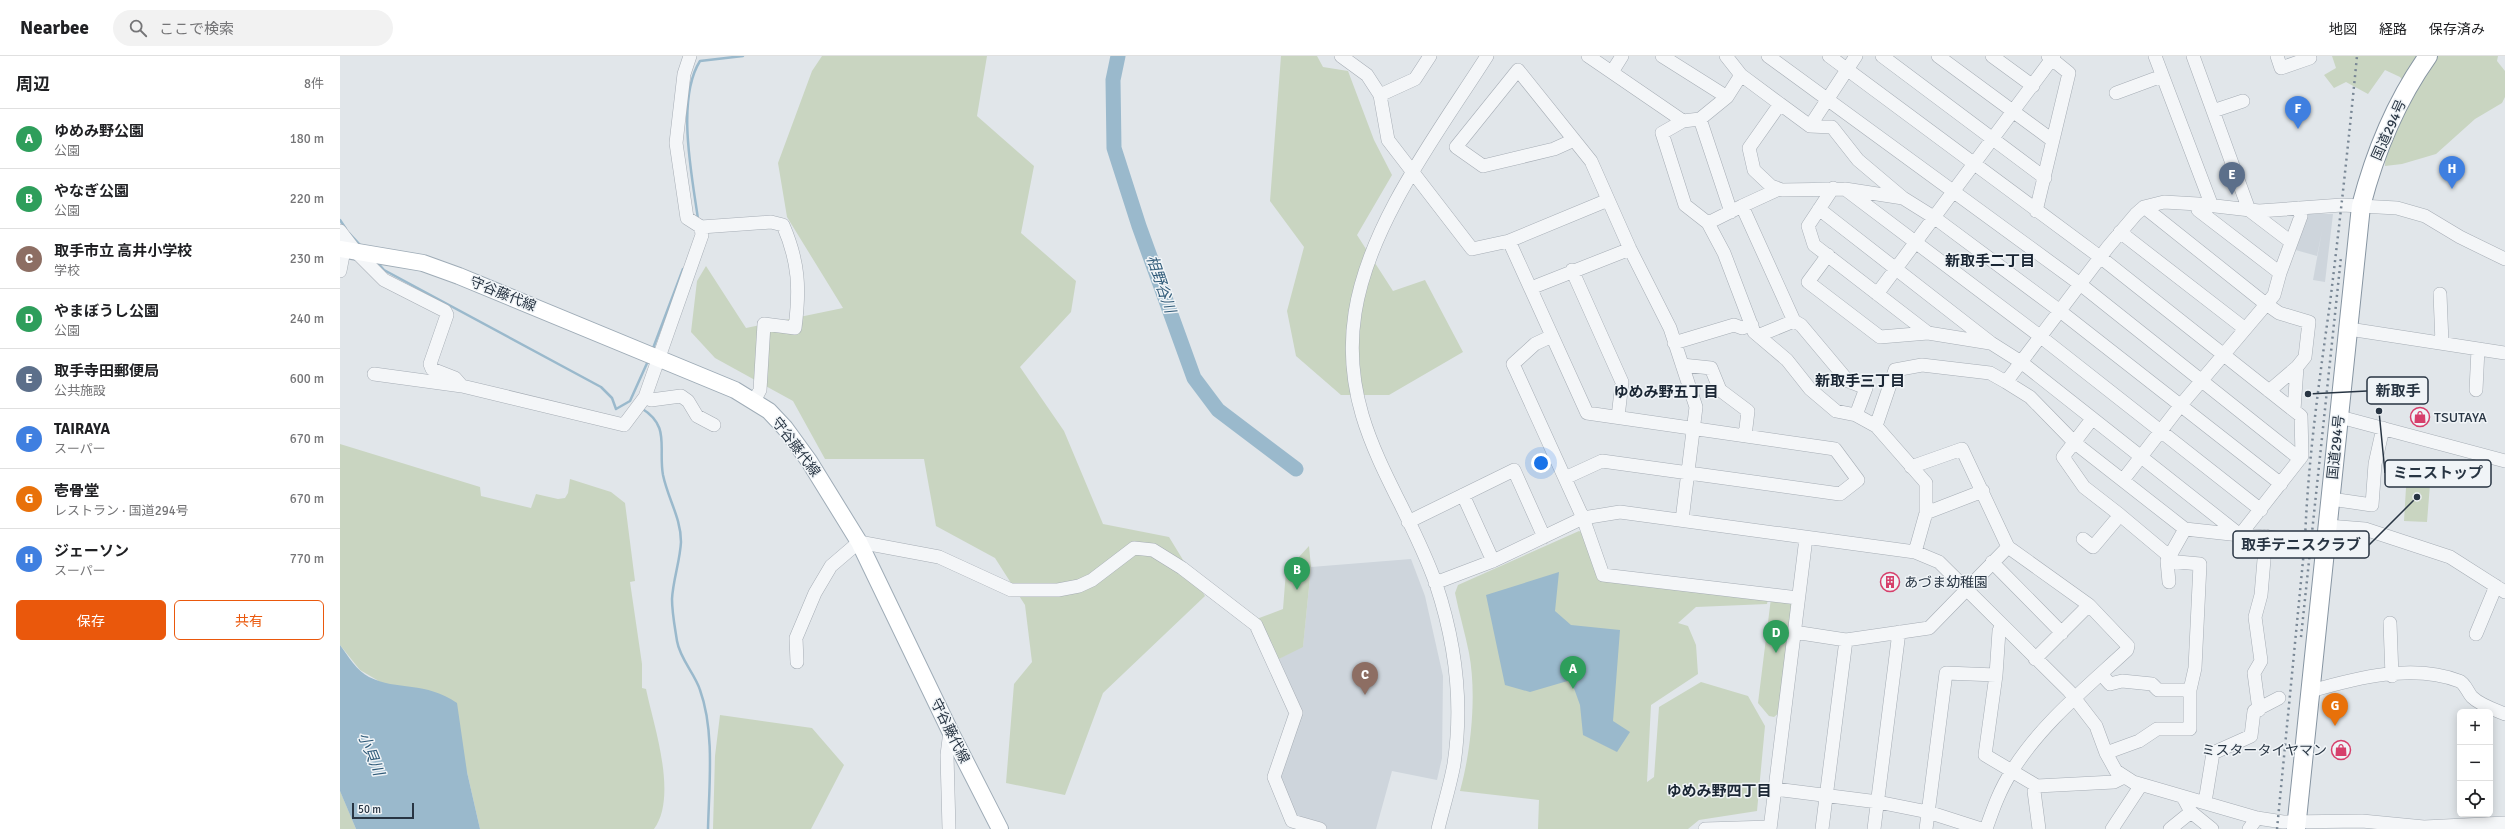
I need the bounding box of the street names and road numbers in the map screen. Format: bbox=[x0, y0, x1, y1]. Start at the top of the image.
street label: 国道294号 bbox=[2368, 97, 2410, 163]
street label: 守谷藤代線 bbox=[467, 273, 539, 315]
street label: 守谷藤代線 bbox=[768, 414, 824, 480]
street label: 国道294号 bbox=[2324, 414, 2348, 480]
street label: 守谷藤代線 bbox=[927, 696, 973, 766]

